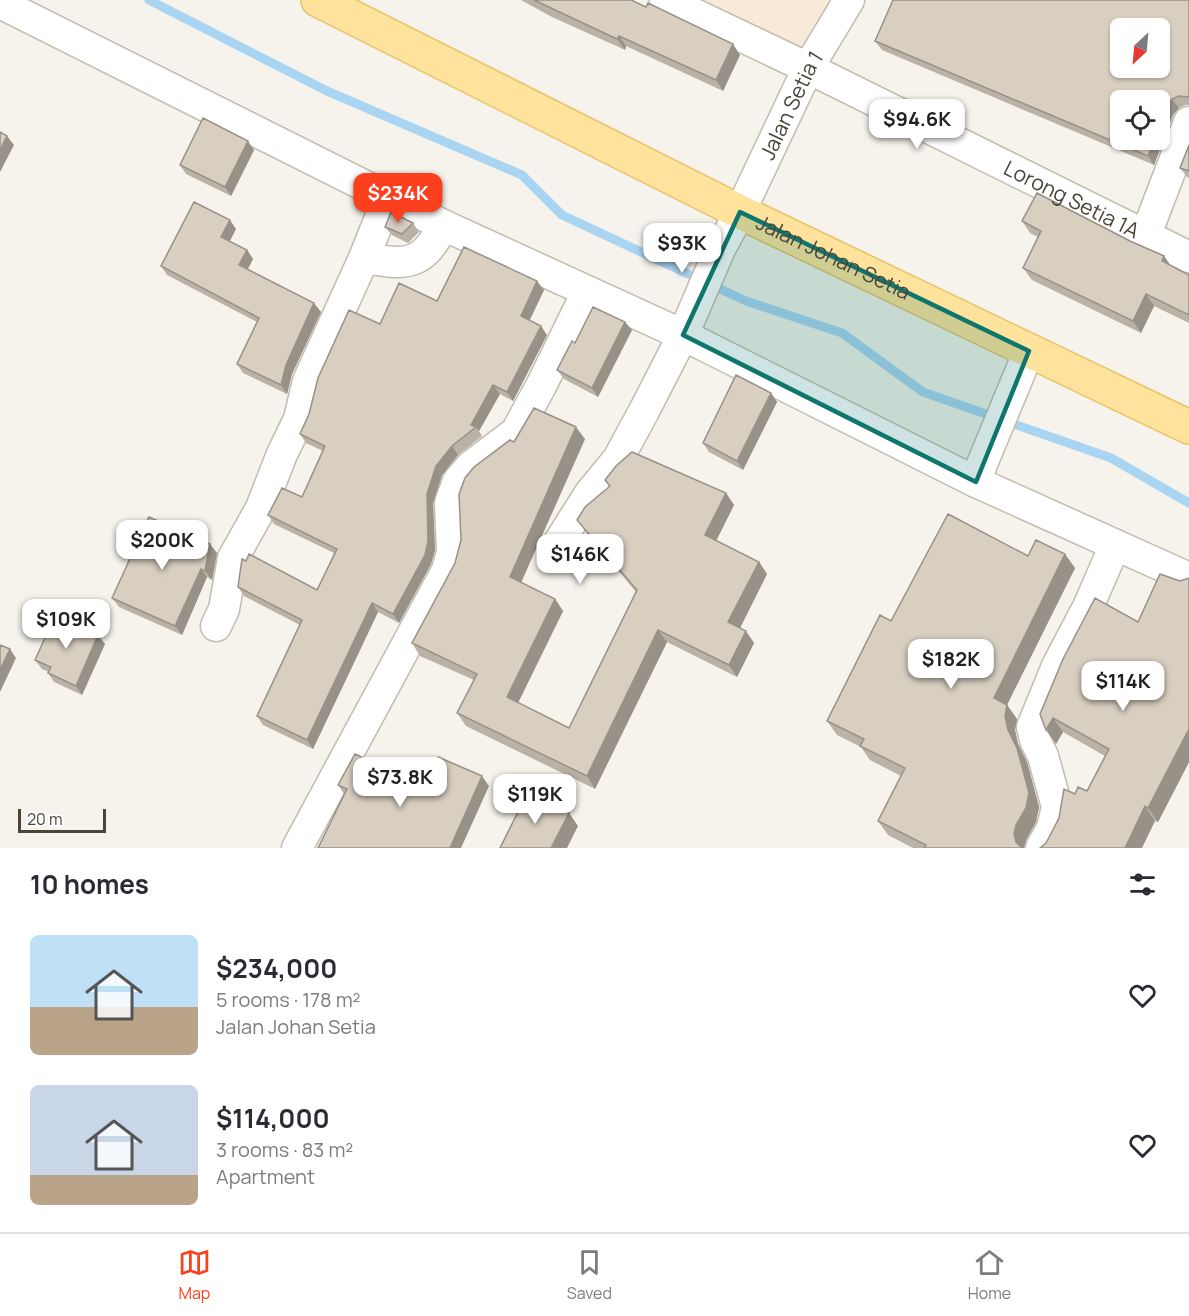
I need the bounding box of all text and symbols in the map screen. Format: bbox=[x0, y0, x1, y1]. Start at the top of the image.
north arrow bbox=[1110, 18, 1170, 78]
map controls bbox=[1110, 18, 1170, 150]
street label: Jalan Setia 1 bbox=[753, 46, 829, 164]
button: locate bbox=[1110, 90, 1170, 150]
pin: $94.6K bbox=[868, 99, 966, 150]
text: $94.6K bbox=[883, 105, 951, 132]
street label: Lorong Setia 1A bbox=[999, 154, 1144, 244]
pin: $234K bbox=[356, 173, 440, 224]
text: $234K bbox=[367, 179, 429, 206]
street label: Jalan Johan Setia bbox=[752, 208, 915, 306]
pin: $93K bbox=[646, 223, 718, 274]
text: $93K bbox=[657, 229, 707, 256]
pin: $200K bbox=[120, 520, 204, 571]
text: $200K bbox=[130, 526, 194, 553]
pin: $146K bbox=[538, 534, 622, 585]
text: $146K bbox=[551, 540, 609, 567]
pin: $109K bbox=[24, 599, 108, 650]
text: $109K bbox=[36, 605, 96, 632]
pin: $182K bbox=[909, 639, 993, 690]
text: $182K bbox=[922, 645, 980, 672]
pin: $114K bbox=[1081, 661, 1165, 712]
text: $114K bbox=[1095, 667, 1151, 694]
pin: $73.8K bbox=[351, 757, 449, 808]
text: $73.8K bbox=[367, 763, 433, 790]
pin: $119K bbox=[493, 774, 577, 825]
text: $119K bbox=[507, 780, 563, 807]
scale bar bbox=[18, 806, 106, 834]
text: 20 m bbox=[27, 808, 63, 830]
text: 10 homes bbox=[30, 866, 149, 902]
icon: filters bbox=[1126, 868, 1159, 901]
text: $234,000 bbox=[216, 950, 337, 986]
icon: home bbox=[78, 959, 150, 1031]
icon: heart bbox=[1126, 979, 1159, 1012]
text: 5 rooms · 178 m² bbox=[216, 986, 361, 1013]
text: Jalan Johan Setia bbox=[216, 1013, 376, 1040]
text: $114,000 bbox=[216, 1100, 330, 1136]
icon: home bbox=[78, 1109, 150, 1181]
icon: heart bbox=[1126, 1129, 1159, 1162]
text: 3 rooms · 83 m² bbox=[216, 1136, 353, 1163]
text: Apartment bbox=[216, 1163, 315, 1190]
tab: Map bbox=[178, 1246, 211, 1304]
tab: Saved bbox=[567, 1246, 612, 1304]
tab: Home bbox=[968, 1246, 1011, 1304]

